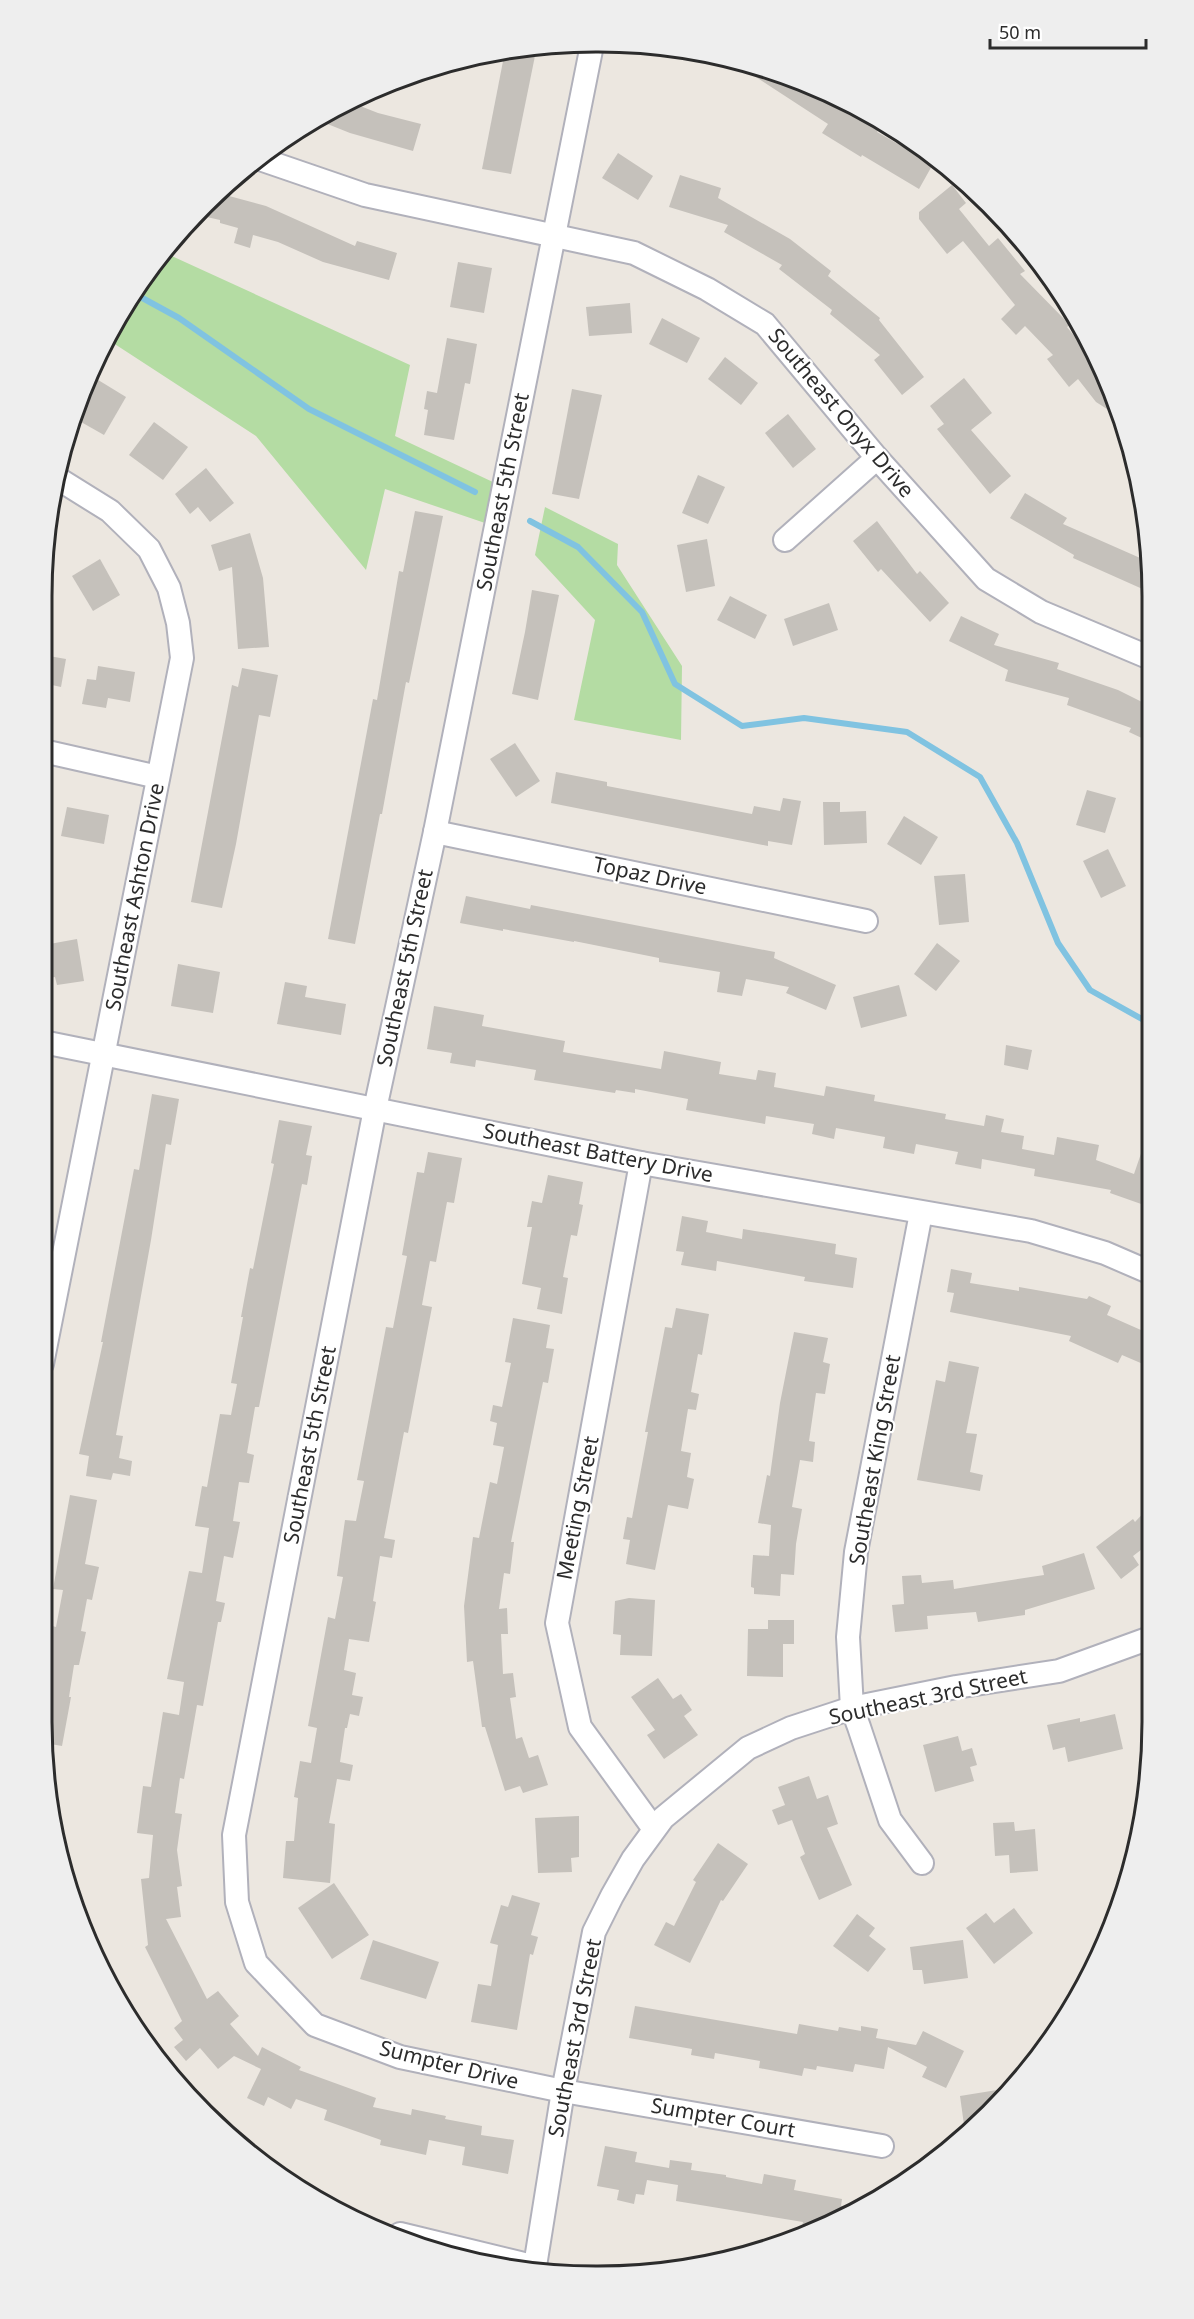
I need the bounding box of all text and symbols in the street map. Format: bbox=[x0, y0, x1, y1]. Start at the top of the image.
scale bar bbox=[990, 12, 1146, 50]
text: 50 m bbox=[999, 20, 1041, 44]
street label: Southeast Onyx Drive bbox=[763, 322, 921, 503]
street label: Southeast 5th Street bbox=[469, 390, 535, 593]
street label: Southeast Ashton Drive bbox=[98, 780, 170, 1013]
street label: Topaz Drive bbox=[591, 849, 709, 901]
street label: Southeast 5th Street bbox=[369, 866, 439, 1069]
street label: Southeast Battery Drive bbox=[481, 1116, 716, 1188]
street label: Southeast 5th Street bbox=[276, 1343, 342, 1546]
street label: Southeast King Street bbox=[842, 1352, 906, 1567]
street label: Meeting Street bbox=[549, 1433, 605, 1582]
street label: Southeast 3rd Street bbox=[826, 1661, 1030, 1731]
street label: Southeast 3rd Street bbox=[541, 1936, 607, 2140]
street label: Sumpter Drive bbox=[377, 2033, 522, 2095]
street label: Sumpter Court bbox=[649, 2091, 798, 2144]

